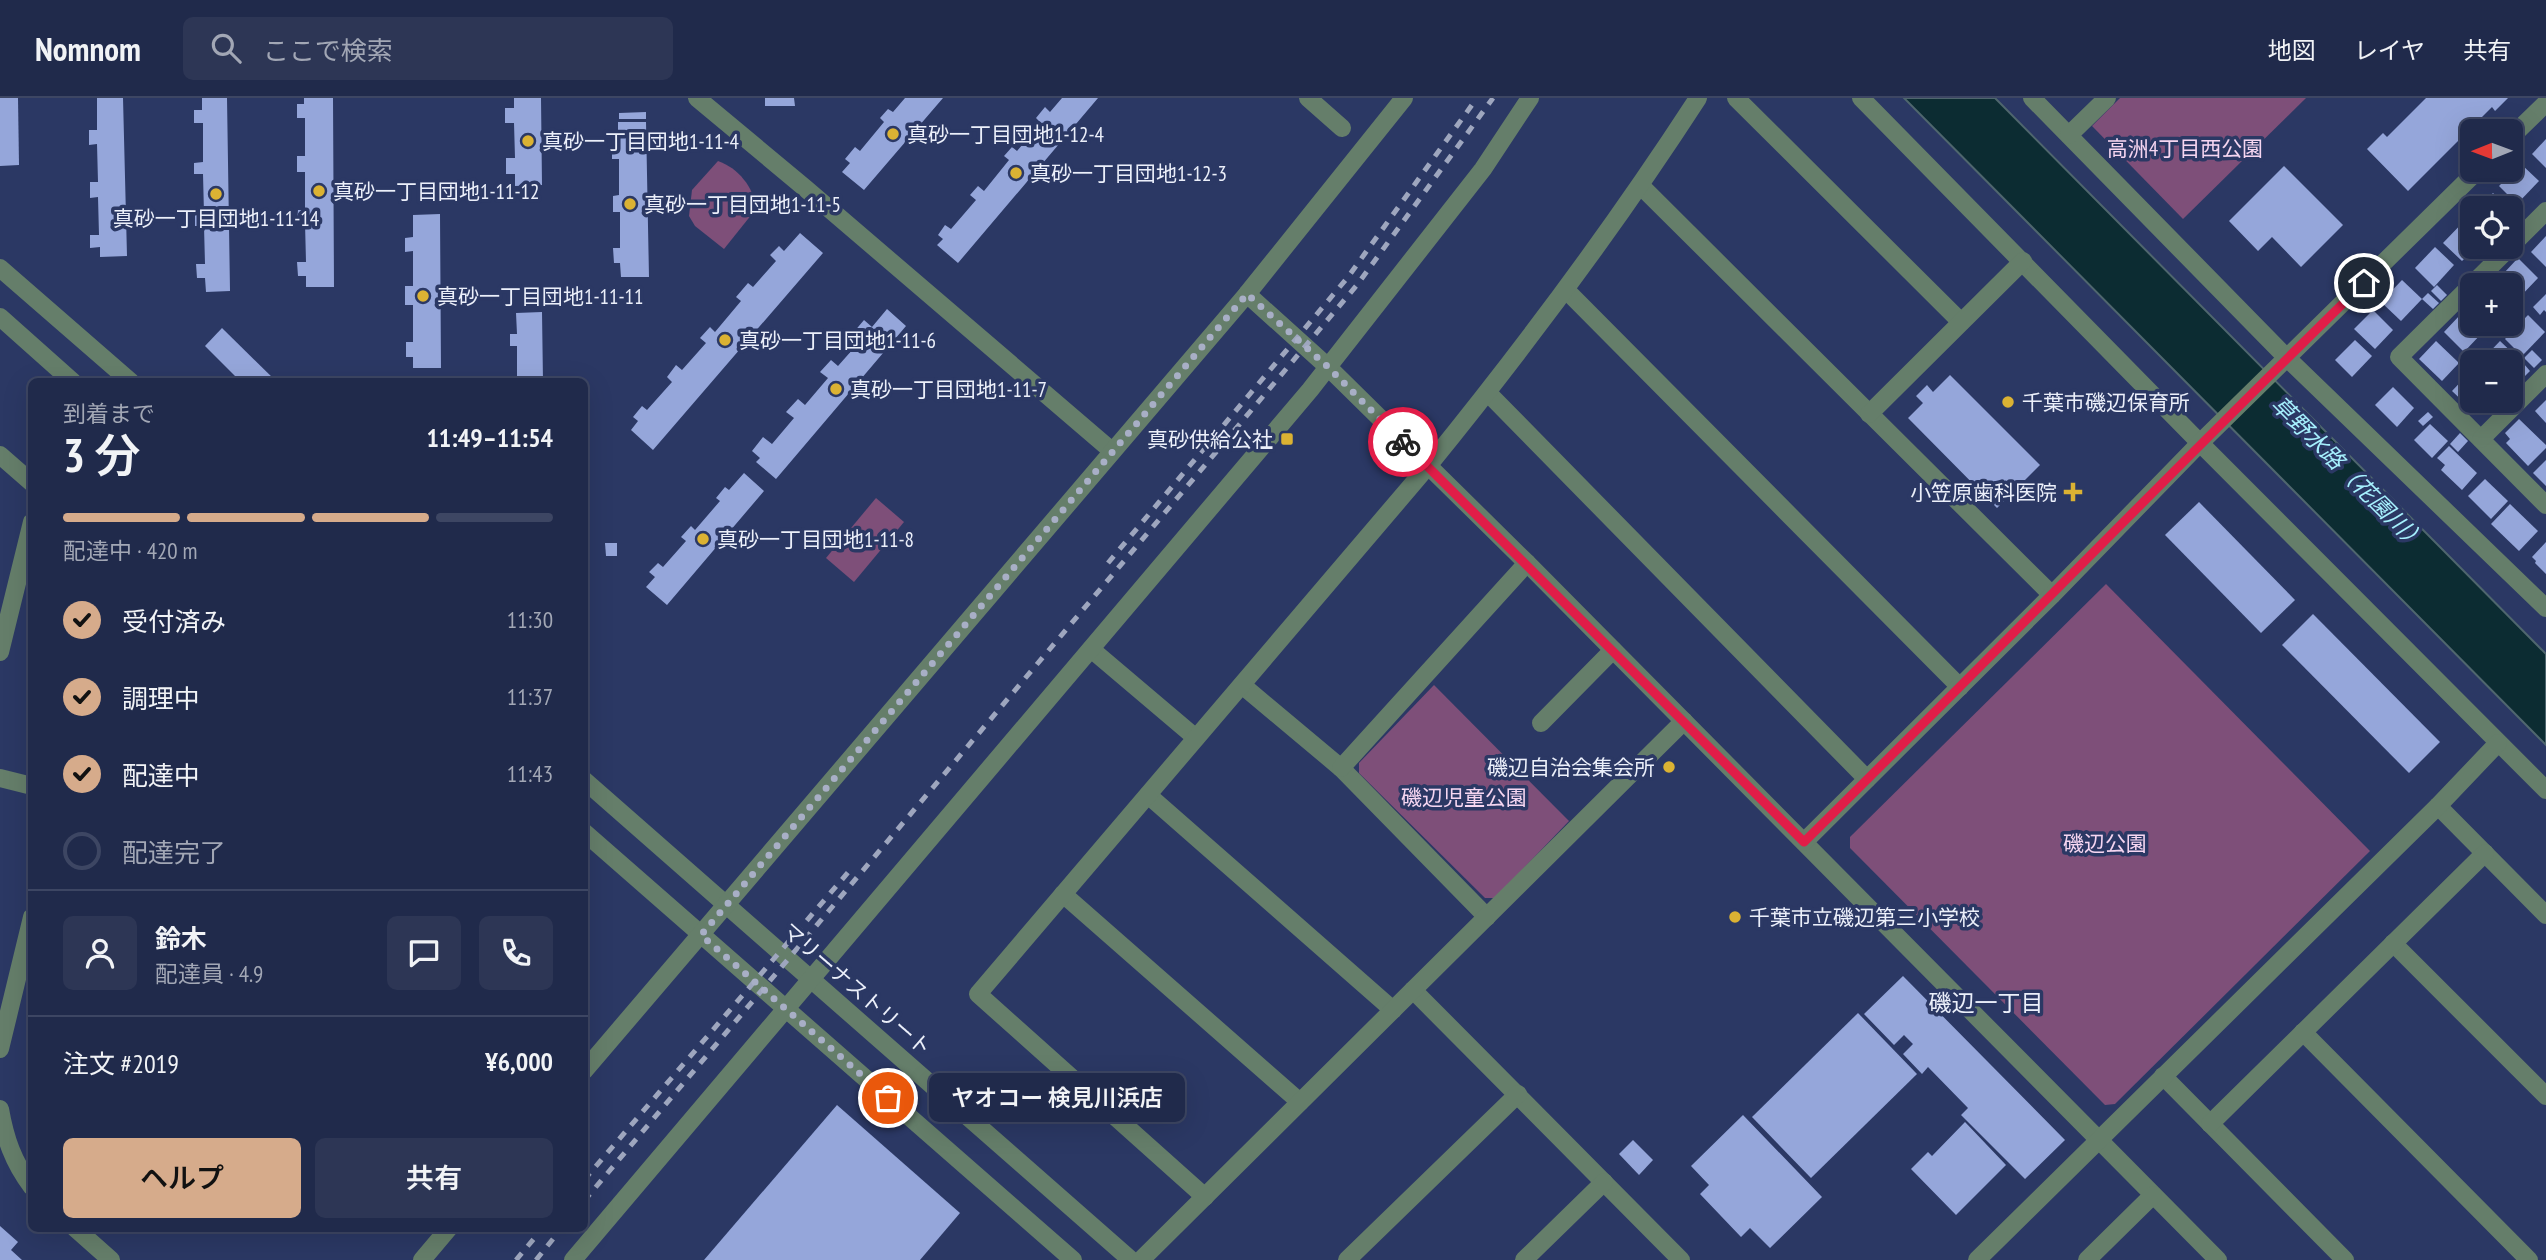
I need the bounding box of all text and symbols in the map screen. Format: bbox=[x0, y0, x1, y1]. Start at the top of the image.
search box bbox=[183, 17, 673, 80]
text: Nomnom bbox=[35, 27, 141, 70]
icon: search bbox=[207, 29, 245, 67]
text: ここで検索 bbox=[263, 34, 393, 67]
text: 地図 bbox=[2268, 35, 2316, 66]
text: レイヤ bbox=[2354, 35, 2425, 66]
text: 共有 bbox=[2463, 35, 2511, 66]
north arrow bbox=[2460, 119, 2524, 182]
map controls bbox=[2460, 119, 2523, 413]
place label: 真砂一丁目団地1-12-4 bbox=[907, 121, 1105, 148]
marker: 真砂一丁目団地1-12-4 bbox=[885, 126, 901, 142]
place label: 真砂一丁目団地1-11-4 bbox=[542, 128, 740, 155]
marker: 真砂一丁目団地1-11-4 bbox=[520, 133, 536, 149]
park label: 高洲4丁目西公園 bbox=[2107, 135, 2263, 162]
place label: 真砂一丁目団地1-12-3 bbox=[1030, 160, 1227, 187]
marker: 真砂一丁目団地1-12-3 bbox=[1008, 165, 1024, 181]
place label: 真砂一丁目団地1-11-12 bbox=[333, 178, 539, 205]
marker: 真砂一丁目団地1-11-12 bbox=[311, 183, 327, 199]
marker: 真砂一丁目団地1-11-14 bbox=[208, 186, 224, 202]
place label: 真砂一丁目団地1-11-5 bbox=[644, 191, 841, 218]
marker: 真砂一丁目団地1-11-5 bbox=[622, 196, 638, 212]
button: locate bbox=[2460, 196, 2523, 259]
place label: 真砂一丁目団地1-11-14 bbox=[113, 205, 320, 232]
pin bbox=[2334, 253, 2394, 313]
icon: home bbox=[2345, 264, 2383, 302]
button: + bbox=[2460, 273, 2523, 336]
place label: 真砂一丁目団地1-11-11 bbox=[437, 283, 643, 310]
marker: 真砂一丁目団地1-11-11 bbox=[415, 288, 431, 304]
place label: 真砂一丁目団地1-11-6 bbox=[739, 327, 936, 354]
marker: 真砂一丁目団地1-11-6 bbox=[717, 332, 733, 348]
button: − bbox=[2460, 350, 2523, 413]
place label: 真砂一丁目団地1-11-7 bbox=[850, 376, 1047, 403]
marker: 真砂一丁目団地1-11-7 bbox=[828, 381, 844, 397]
place label: 千葉市磯辺保育所 bbox=[2022, 389, 2190, 416]
water label: 草野水路（花園川） bbox=[2266, 390, 2432, 556]
marker: 千葉市磯辺保育所 bbox=[2000, 394, 2016, 410]
text: 到着まで bbox=[63, 399, 155, 428]
courier bbox=[1368, 407, 1438, 477]
text: 11:49–11:54 bbox=[426, 421, 553, 454]
icon: bike bbox=[1384, 423, 1422, 461]
text: 3 分 bbox=[63, 425, 140, 485]
place label: 真砂供給公社 bbox=[1147, 426, 1273, 453]
marker: 真砂供給公社 bbox=[1279, 431, 1295, 447]
place label: 小笠原歯科医院 bbox=[1910, 479, 2057, 506]
marker: 小笠原歯科医院 bbox=[2063, 482, 2083, 502]
place label: 真砂一丁目団地1-11-8 bbox=[717, 526, 914, 553]
marker: 真砂一丁目団地1-11-8 bbox=[695, 531, 711, 547]
text: 配達中 · 420 m bbox=[63, 536, 198, 565]
icon: check bbox=[63, 601, 101, 639]
text: 受付済み bbox=[122, 605, 226, 638]
text: 11:30 bbox=[507, 605, 553, 634]
icon: check bbox=[63, 678, 101, 716]
text: 調理中 bbox=[122, 682, 200, 715]
text: 11:37 bbox=[507, 682, 553, 711]
place label: 磯辺自治会集会所 bbox=[1487, 754, 1655, 781]
icon: check bbox=[63, 755, 101, 793]
text: 配達中 bbox=[122, 759, 200, 792]
text: 11:43 bbox=[507, 759, 553, 788]
marker: 磯辺自治会集会所 bbox=[1661, 759, 1677, 775]
park label: 磯辺児童公園 bbox=[1401, 784, 1527, 811]
park label: 磯辺公園 bbox=[2063, 830, 2147, 857]
text: 配達完了 bbox=[122, 836, 226, 869]
place label: 千葉市立磯辺第三小学校 bbox=[1749, 904, 1980, 931]
marker: 千葉市立磯辺第三小学校 bbox=[1727, 909, 1743, 925]
button: person bbox=[63, 916, 137, 990]
button: chat bbox=[387, 916, 461, 990]
button: phone bbox=[479, 916, 553, 990]
street label: マリーナストリート bbox=[777, 917, 937, 1061]
text: 鈴木 bbox=[155, 922, 207, 955]
text: 配達員 · 4.9 bbox=[155, 959, 263, 988]
district label: 磯辺一丁目 bbox=[1929, 988, 2044, 1017]
text: ¥6,000 bbox=[485, 1045, 553, 1078]
text: 注文 #2019 bbox=[63, 1047, 179, 1080]
pin bbox=[858, 1068, 918, 1128]
callout: ヤオコー 検見川浜店 bbox=[930, 1074, 1186, 1122]
icon: bag bbox=[869, 1079, 907, 1117]
text: ヤオコー 検見川浜店 bbox=[951, 1083, 1163, 1112]
button: ヘルプ bbox=[63, 1138, 301, 1218]
button: 共有 bbox=[315, 1138, 553, 1218]

